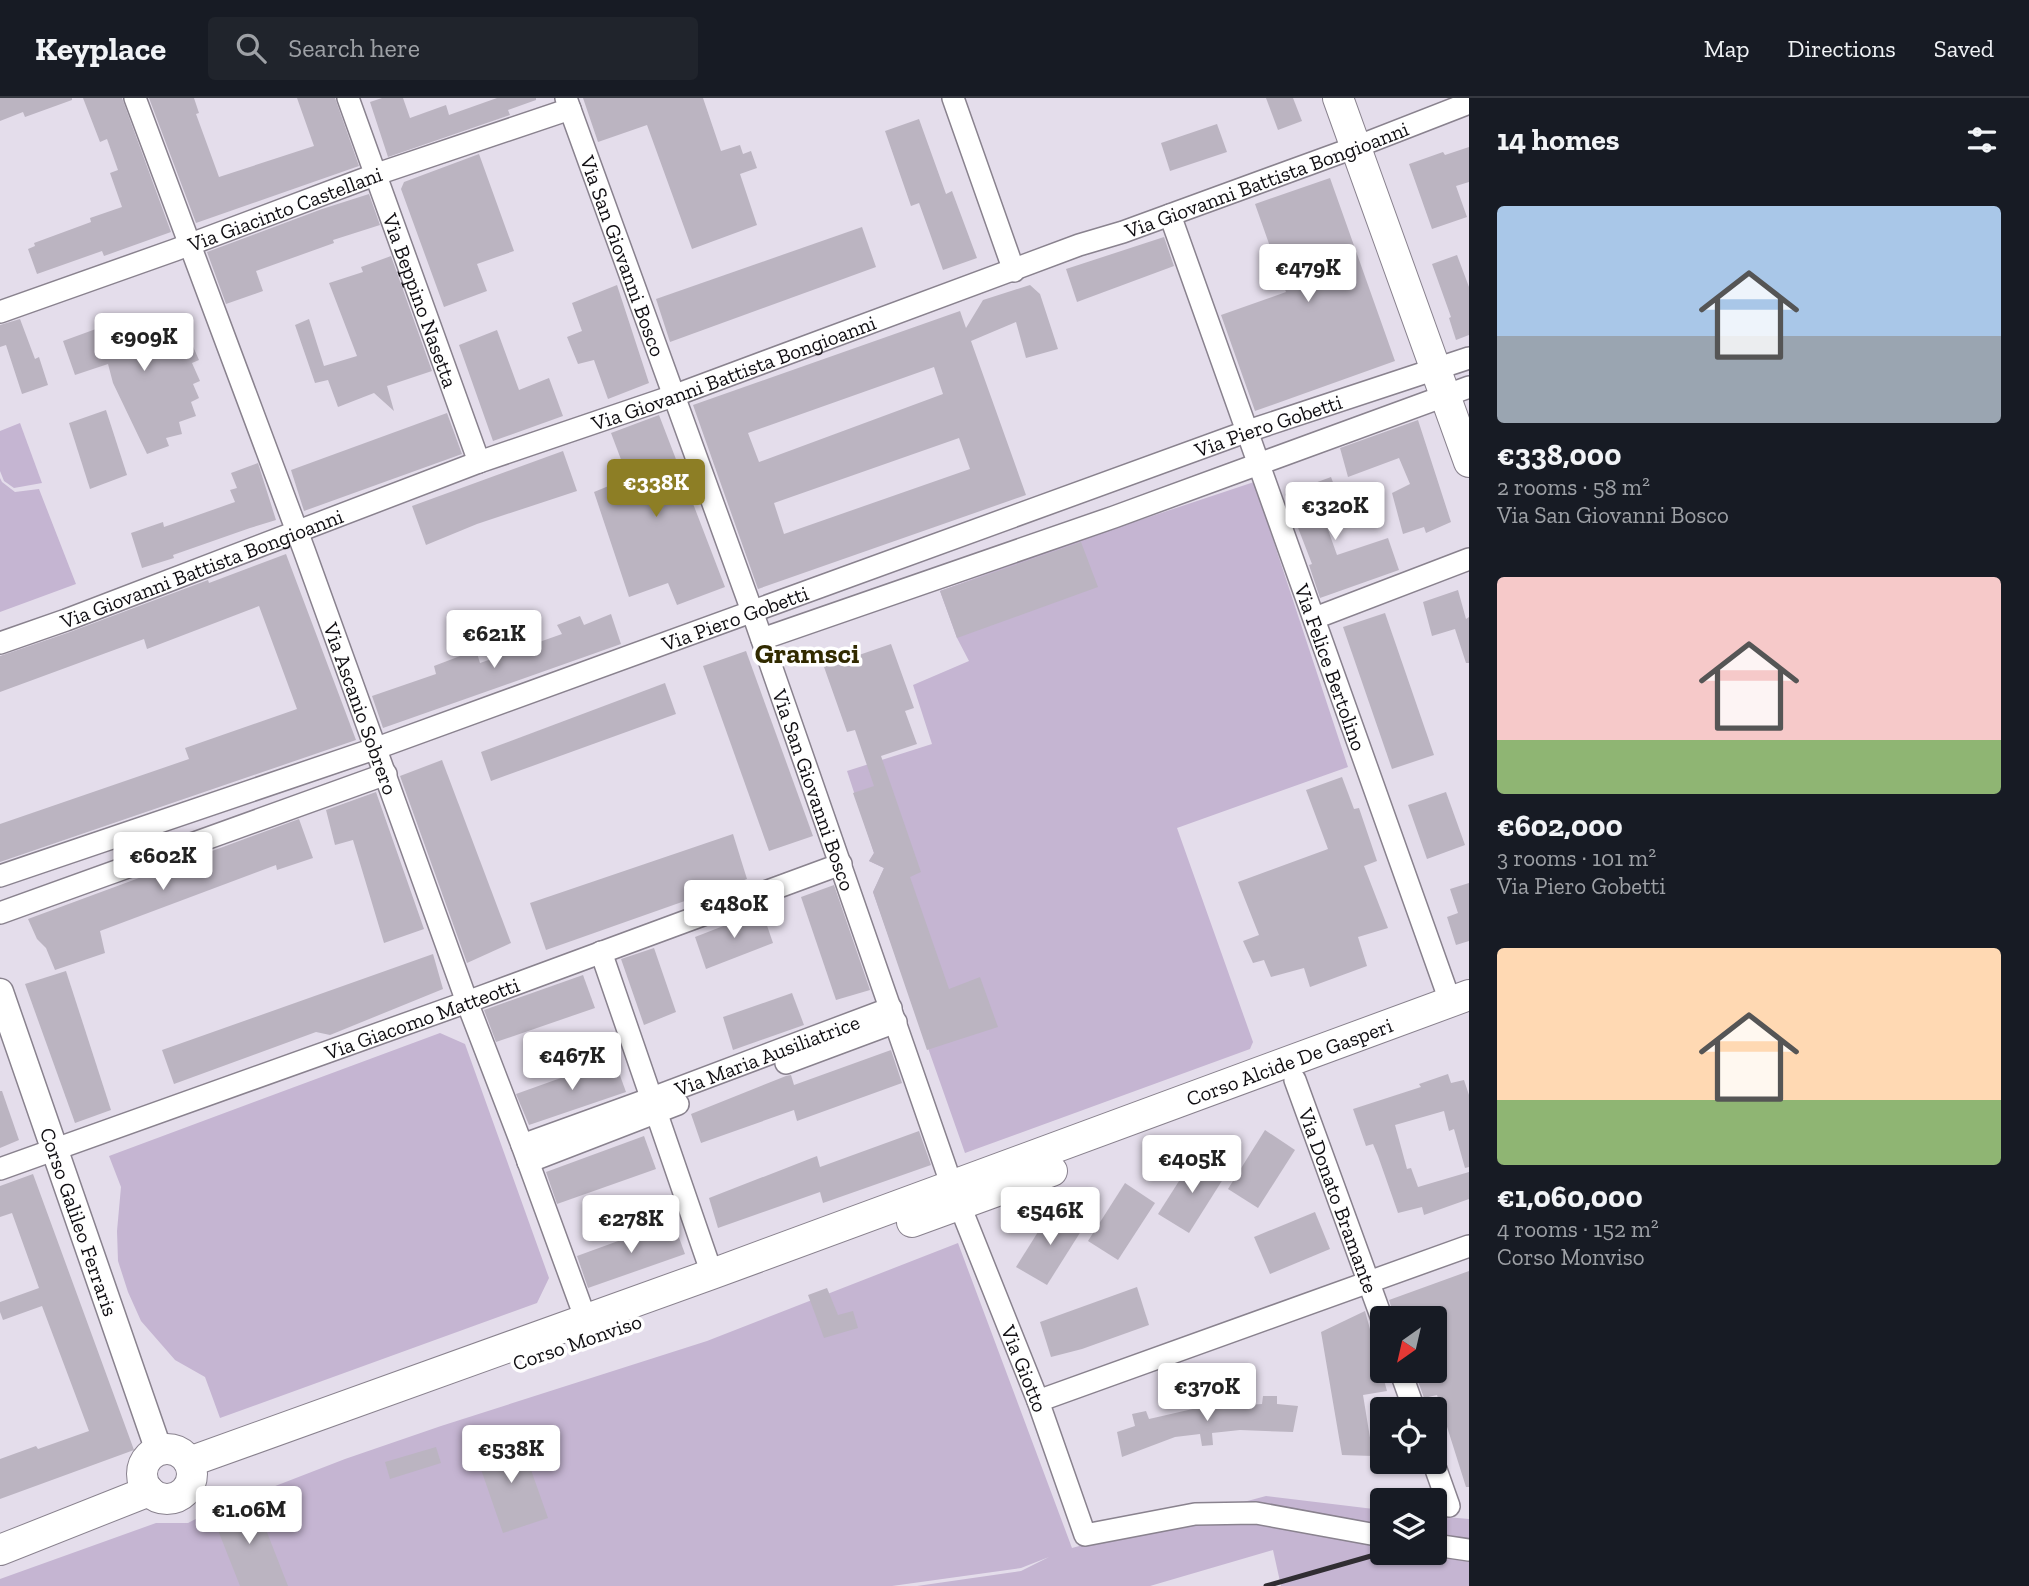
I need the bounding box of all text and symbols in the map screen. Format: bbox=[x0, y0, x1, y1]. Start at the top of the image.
search box bbox=[208, 17, 698, 80]
text: Keyplace bbox=[35, 29, 166, 68]
icon: search bbox=[232, 29, 270, 67]
text: Search here bbox=[288, 32, 420, 64]
text: Map bbox=[1704, 34, 1750, 63]
text: Directions bbox=[1788, 34, 1896, 63]
text: Saved bbox=[1934, 34, 1994, 63]
street label: Via Giovanni Battista Bongioanni bbox=[1120, 115, 1412, 243]
icon: filters bbox=[1963, 121, 2001, 159]
text: 14 homes bbox=[1497, 122, 1620, 158]
street label: Via San Giovanni Bosco bbox=[575, 151, 671, 360]
street label: Via Giacinto Castellani bbox=[183, 161, 385, 257]
street label: Via Beppino Nasetta bbox=[378, 209, 464, 391]
pin: €479K bbox=[1259, 244, 1357, 304]
icon: home bbox=[1686, 252, 1812, 378]
text: €479K bbox=[1275, 253, 1341, 281]
street label: Via Giovanni Battista Bongioanni bbox=[587, 309, 879, 436]
pin: €909K bbox=[95, 314, 193, 373]
text: €909K bbox=[111, 322, 177, 350]
street label: Via Piero Gobetti bbox=[1190, 388, 1345, 462]
text: €338,000 bbox=[1497, 437, 1621, 473]
pin: €338K bbox=[607, 460, 705, 519]
text: €338K bbox=[623, 468, 689, 496]
text: 2 rooms · 58 m² bbox=[1497, 473, 1650, 501]
pin: €320K bbox=[1286, 482, 1384, 542]
text: €320K bbox=[1302, 491, 1368, 519]
text: Via San Giovanni Bosco bbox=[1497, 501, 1729, 529]
street label: Via Giovanni Battista Bongioanni bbox=[56, 503, 346, 634]
street label: Via Felice Bertolino bbox=[1290, 579, 1372, 754]
street label: Via Piero Gobetti bbox=[657, 580, 812, 656]
pin: €621K bbox=[445, 610, 543, 670]
street label: Via Ascanio Sobrero bbox=[318, 618, 404, 798]
text: €621K bbox=[462, 619, 526, 647]
icon: home bbox=[1686, 623, 1812, 749]
district label: Gramsci bbox=[755, 637, 859, 670]
street label: Via San Giovanni Bosco bbox=[767, 685, 861, 894]
text: €602,000 bbox=[1497, 808, 1623, 844]
pin: €602K bbox=[114, 832, 212, 892]
text: €602K bbox=[129, 841, 197, 869]
text: 3 rooms · 101 m² bbox=[1497, 844, 1656, 872]
text: Via Piero Gobetti bbox=[1497, 872, 1666, 900]
pin: €480K bbox=[685, 880, 783, 940]
text: €480K bbox=[700, 889, 768, 917]
street label: Via Giacomo Matteotti bbox=[320, 971, 523, 1065]
icon: home bbox=[1686, 994, 1812, 1120]
street label: Via Maria Ausiliatrice bbox=[670, 1009, 863, 1101]
street label: Corso Alcide De Gasperi bbox=[1183, 1012, 1396, 1111]
pin: €467K bbox=[523, 1032, 621, 1092]
text: €467K bbox=[539, 1041, 605, 1069]
street label: Via Donato Bramante bbox=[1293, 1104, 1384, 1296]
street label: Corso Galileo Ferraris bbox=[35, 1124, 124, 1319]
pin: €405K bbox=[1143, 1136, 1241, 1195]
text: €405K bbox=[1158, 1144, 1226, 1172]
text: €1,060,000 bbox=[1497, 1179, 1643, 1215]
pin: €546K bbox=[1001, 1188, 1099, 1247]
pin: €278K bbox=[582, 1196, 680, 1255]
text: €546K bbox=[1017, 1196, 1083, 1224]
text: €278K bbox=[598, 1204, 664, 1232]
text: 4 rooms · 152 m² bbox=[1497, 1215, 1659, 1243]
text: Corso Monviso bbox=[1497, 1243, 1645, 1271]
north arrow bbox=[1370, 1306, 1447, 1382]
map controls bbox=[1370, 1306, 1447, 1565]
street label: Corso Monviso bbox=[509, 1308, 645, 1376]
street label: Via Giotto bbox=[996, 1320, 1053, 1415]
pin: €370K bbox=[1158, 1364, 1256, 1423]
text: €370K bbox=[1174, 1372, 1240, 1400]
button: locate bbox=[1370, 1397, 1447, 1474]
pin: €538K bbox=[462, 1426, 560, 1485]
text: €538K bbox=[478, 1434, 544, 1462]
pin: €1.06M bbox=[192, 1486, 306, 1546]
button: layers bbox=[1370, 1488, 1447, 1565]
text: €1.06M bbox=[212, 1495, 286, 1523]

